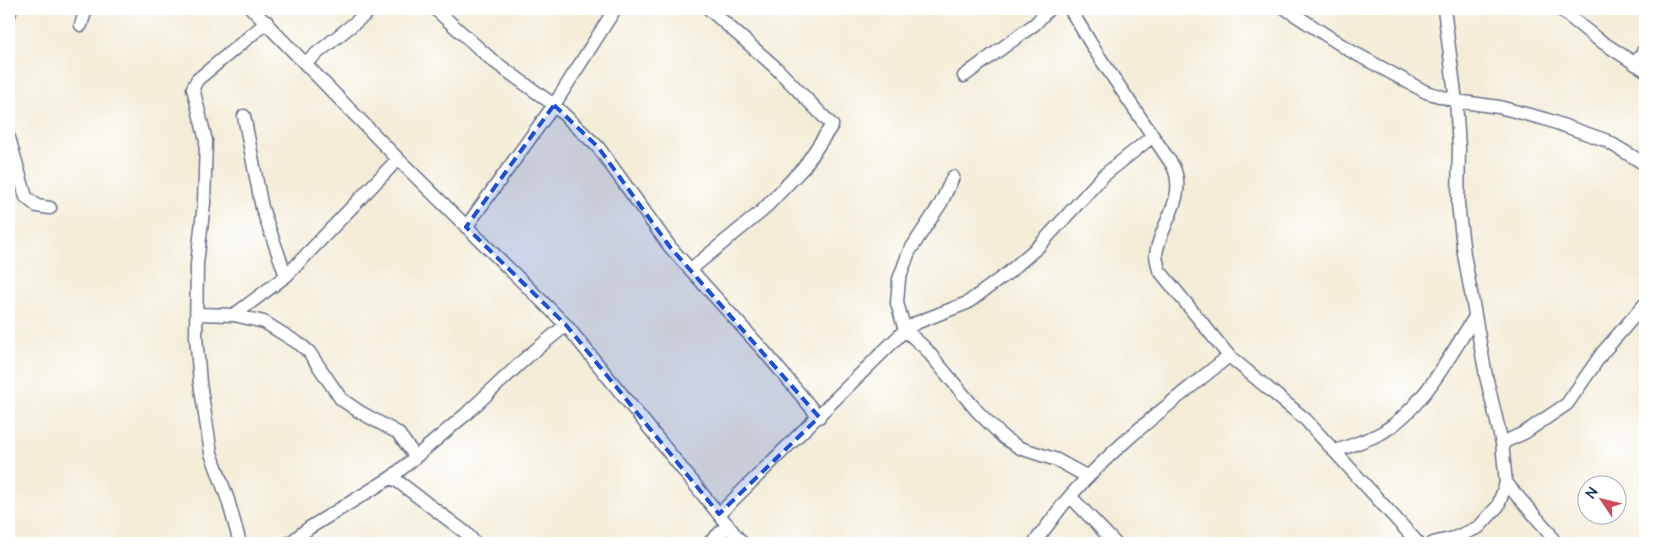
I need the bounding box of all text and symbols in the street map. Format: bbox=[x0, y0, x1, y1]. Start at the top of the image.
north arrow bbox=[1576, 474, 1626, 524]
text: N bbox=[1581, 484, 1603, 502]

